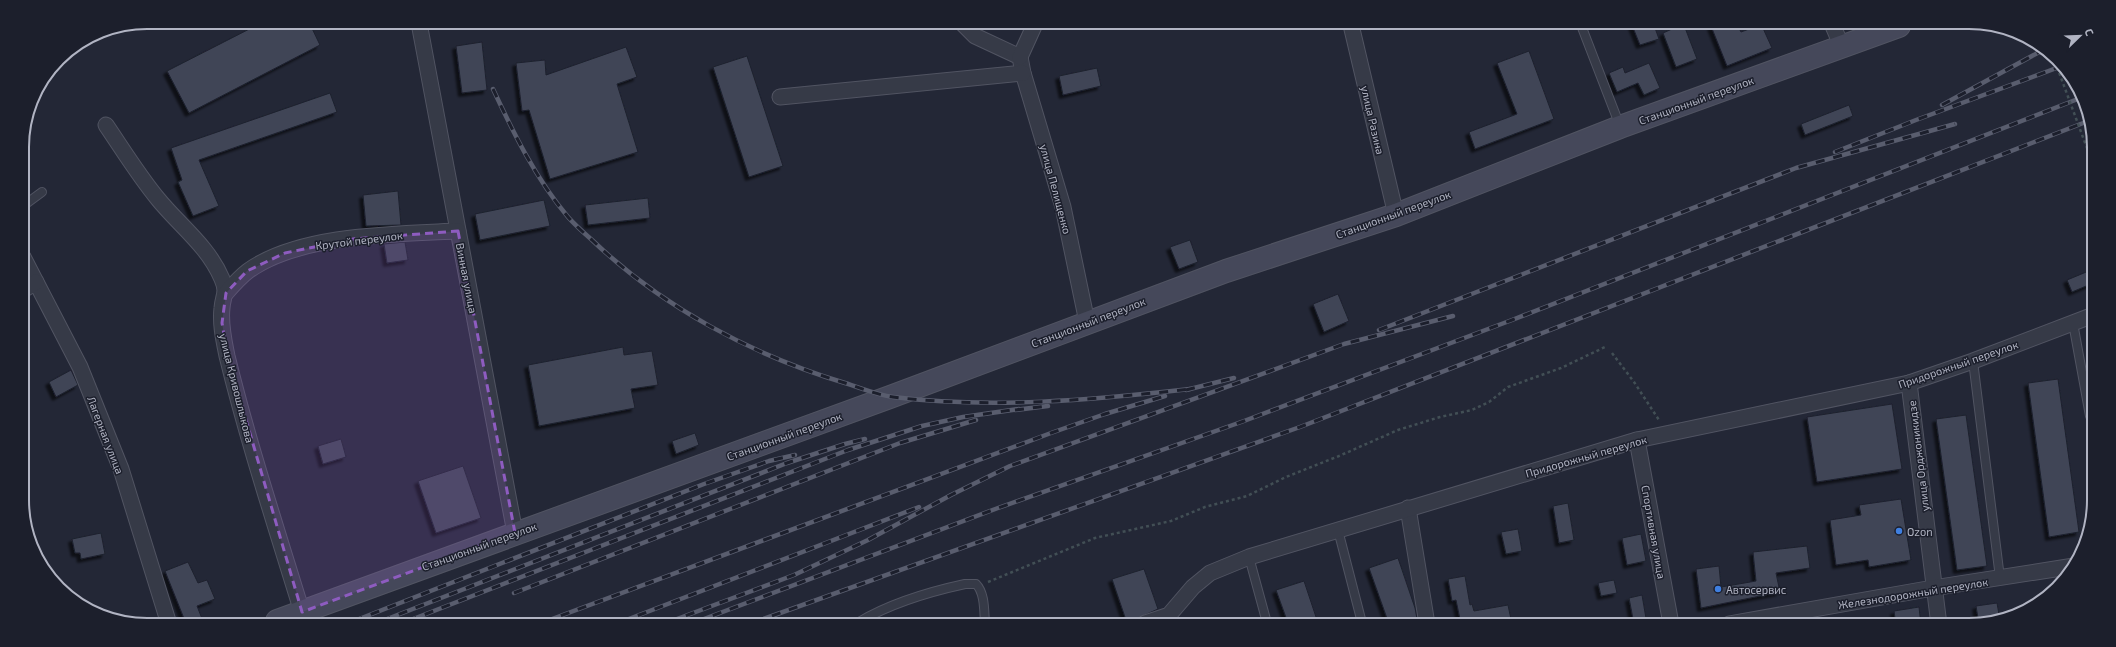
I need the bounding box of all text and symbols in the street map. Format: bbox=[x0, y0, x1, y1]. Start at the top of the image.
north arrow bbox=[2060, 16, 2100, 56]
text: С bbox=[2082, 26, 2097, 38]
street label: Станционный переулок bbox=[1637, 73, 1756, 128]
street label: улица Разина bbox=[1358, 84, 1387, 156]
street label: улица Пелищенко bbox=[1037, 143, 1074, 236]
street label: Станционный переулок bbox=[1334, 187, 1453, 242]
street label: Крутой переулок bbox=[315, 228, 404, 253]
street label: Винная улица bbox=[453, 242, 480, 314]
street label: Станционный переулок bbox=[1029, 294, 1147, 351]
street label: улица Кривошлыкова bbox=[216, 332, 257, 444]
street label: Придорожный переулок bbox=[1896, 337, 2020, 392]
street label: Лагерная улица bbox=[84, 394, 127, 476]
street label: улица Орджоникидзе bbox=[1905, 400, 1932, 512]
street label: Станционный переулок bbox=[725, 409, 844, 464]
street label: Придорожный переулок bbox=[1524, 432, 1649, 481]
street label: Спортивная улица bbox=[1638, 484, 1669, 580]
street label: Станционный переулок bbox=[420, 519, 539, 574]
place label: Ozon bbox=[1907, 525, 1933, 538]
marker: Ozon bbox=[1894, 526, 1904, 536]
street label: Железнодорожный переулок bbox=[1837, 575, 1989, 612]
place label: Автосервис bbox=[1726, 583, 1786, 596]
marker: Автосервис bbox=[1713, 584, 1723, 594]

